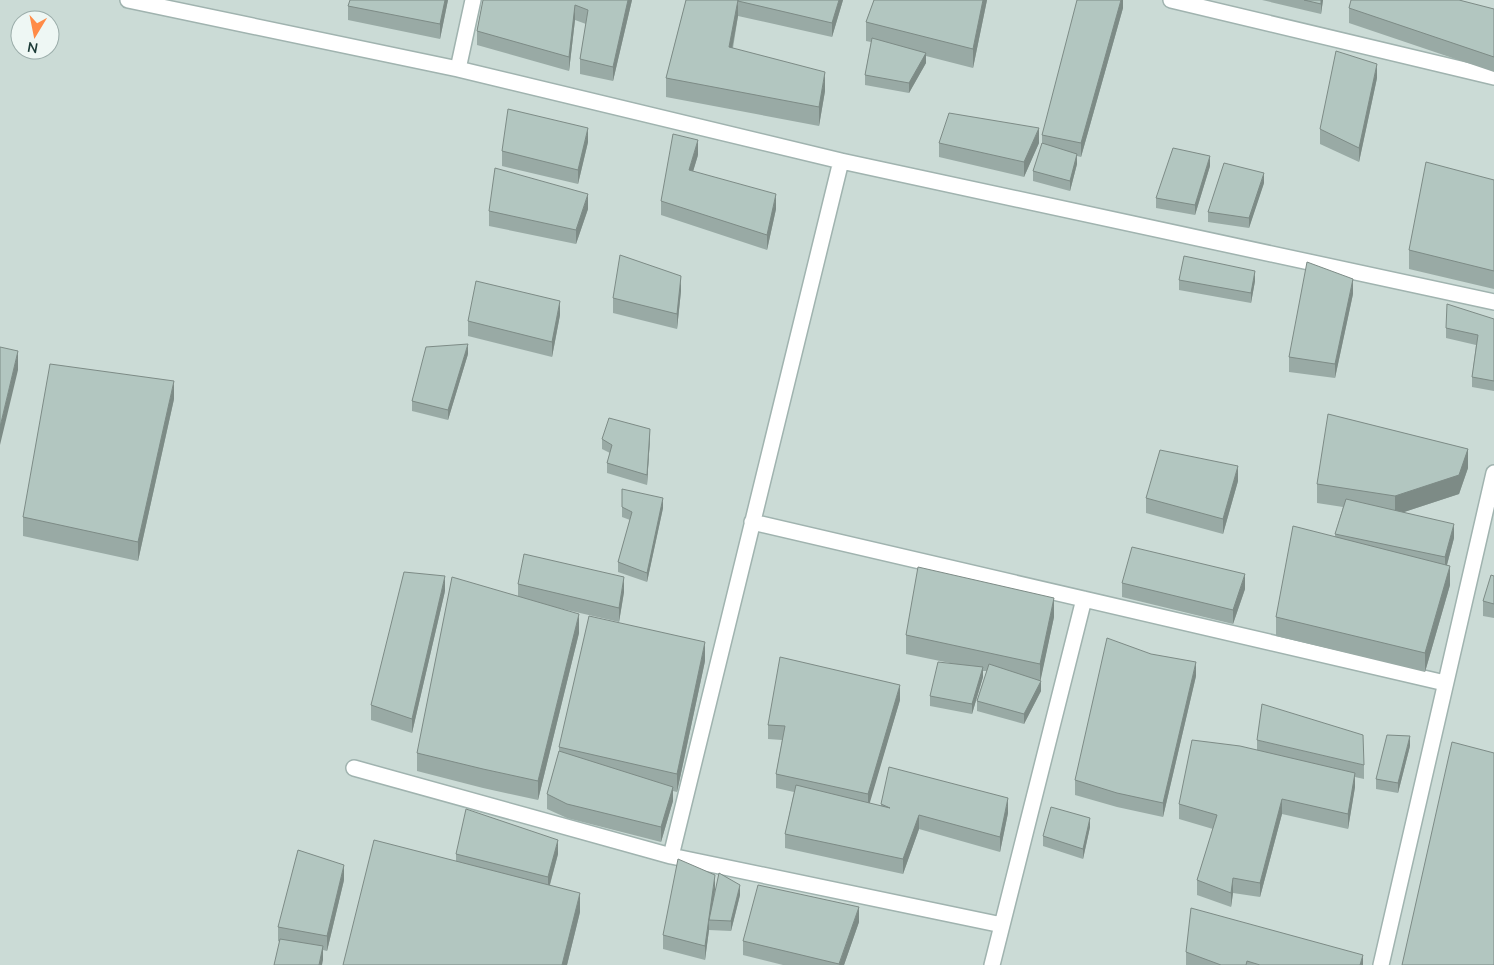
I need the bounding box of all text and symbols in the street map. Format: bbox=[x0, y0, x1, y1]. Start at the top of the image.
north arrow bbox=[10, 10, 60, 60]
text: N bbox=[26, 38, 40, 58]

